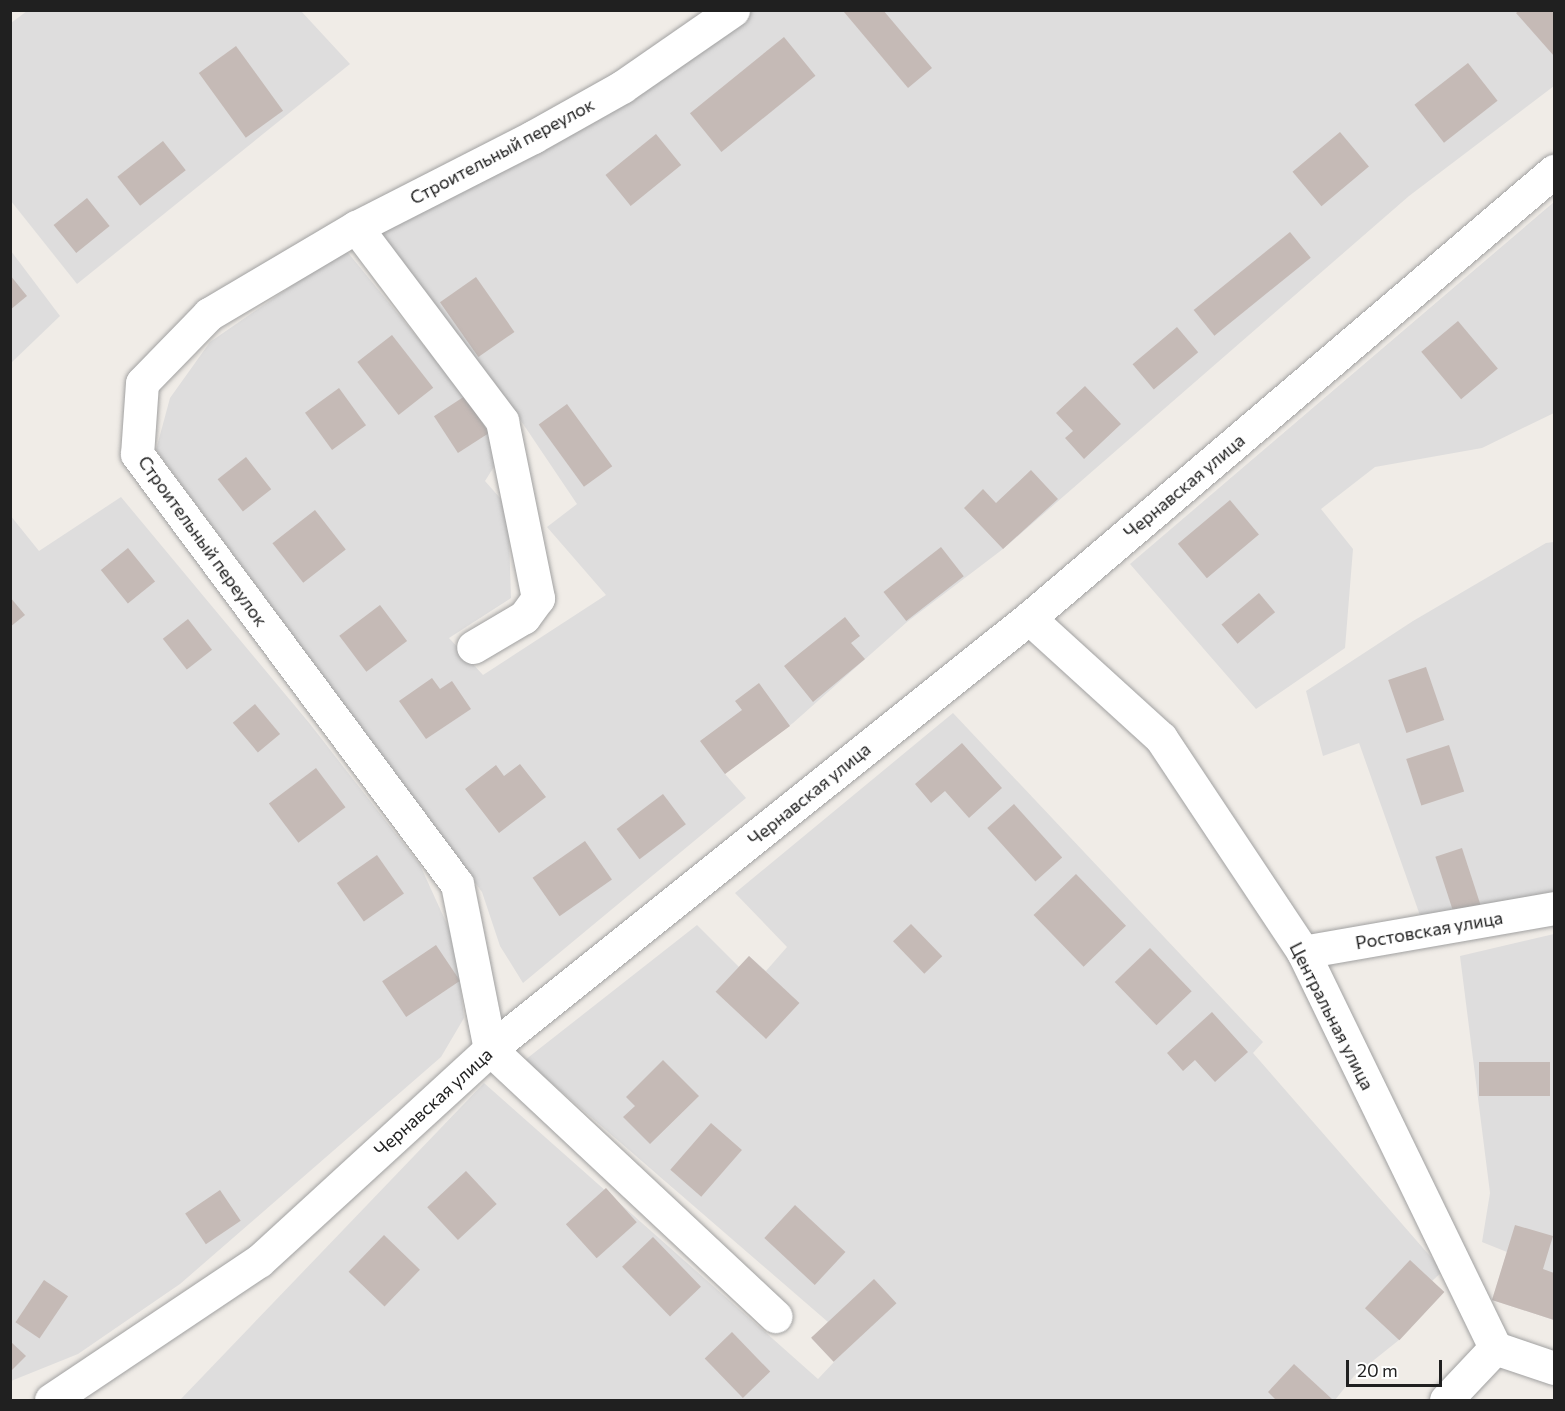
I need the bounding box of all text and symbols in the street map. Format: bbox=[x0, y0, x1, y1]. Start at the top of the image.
street label: Строительный переулок bbox=[406, 93, 598, 209]
street label: Чернавская улица bbox=[1119, 429, 1249, 543]
street label: Строительный переулок bbox=[134, 451, 272, 631]
street label: Чернавская улица bbox=[743, 738, 875, 850]
street label: Ростовская улица bbox=[1354, 906, 1504, 954]
street label: Центральная улица bbox=[1285, 938, 1379, 1094]
street label: Чернавская улица bbox=[370, 1043, 496, 1161]
scale bar bbox=[1349, 1348, 1445, 1386]
text: 20 m bbox=[1357, 1359, 1398, 1381]

